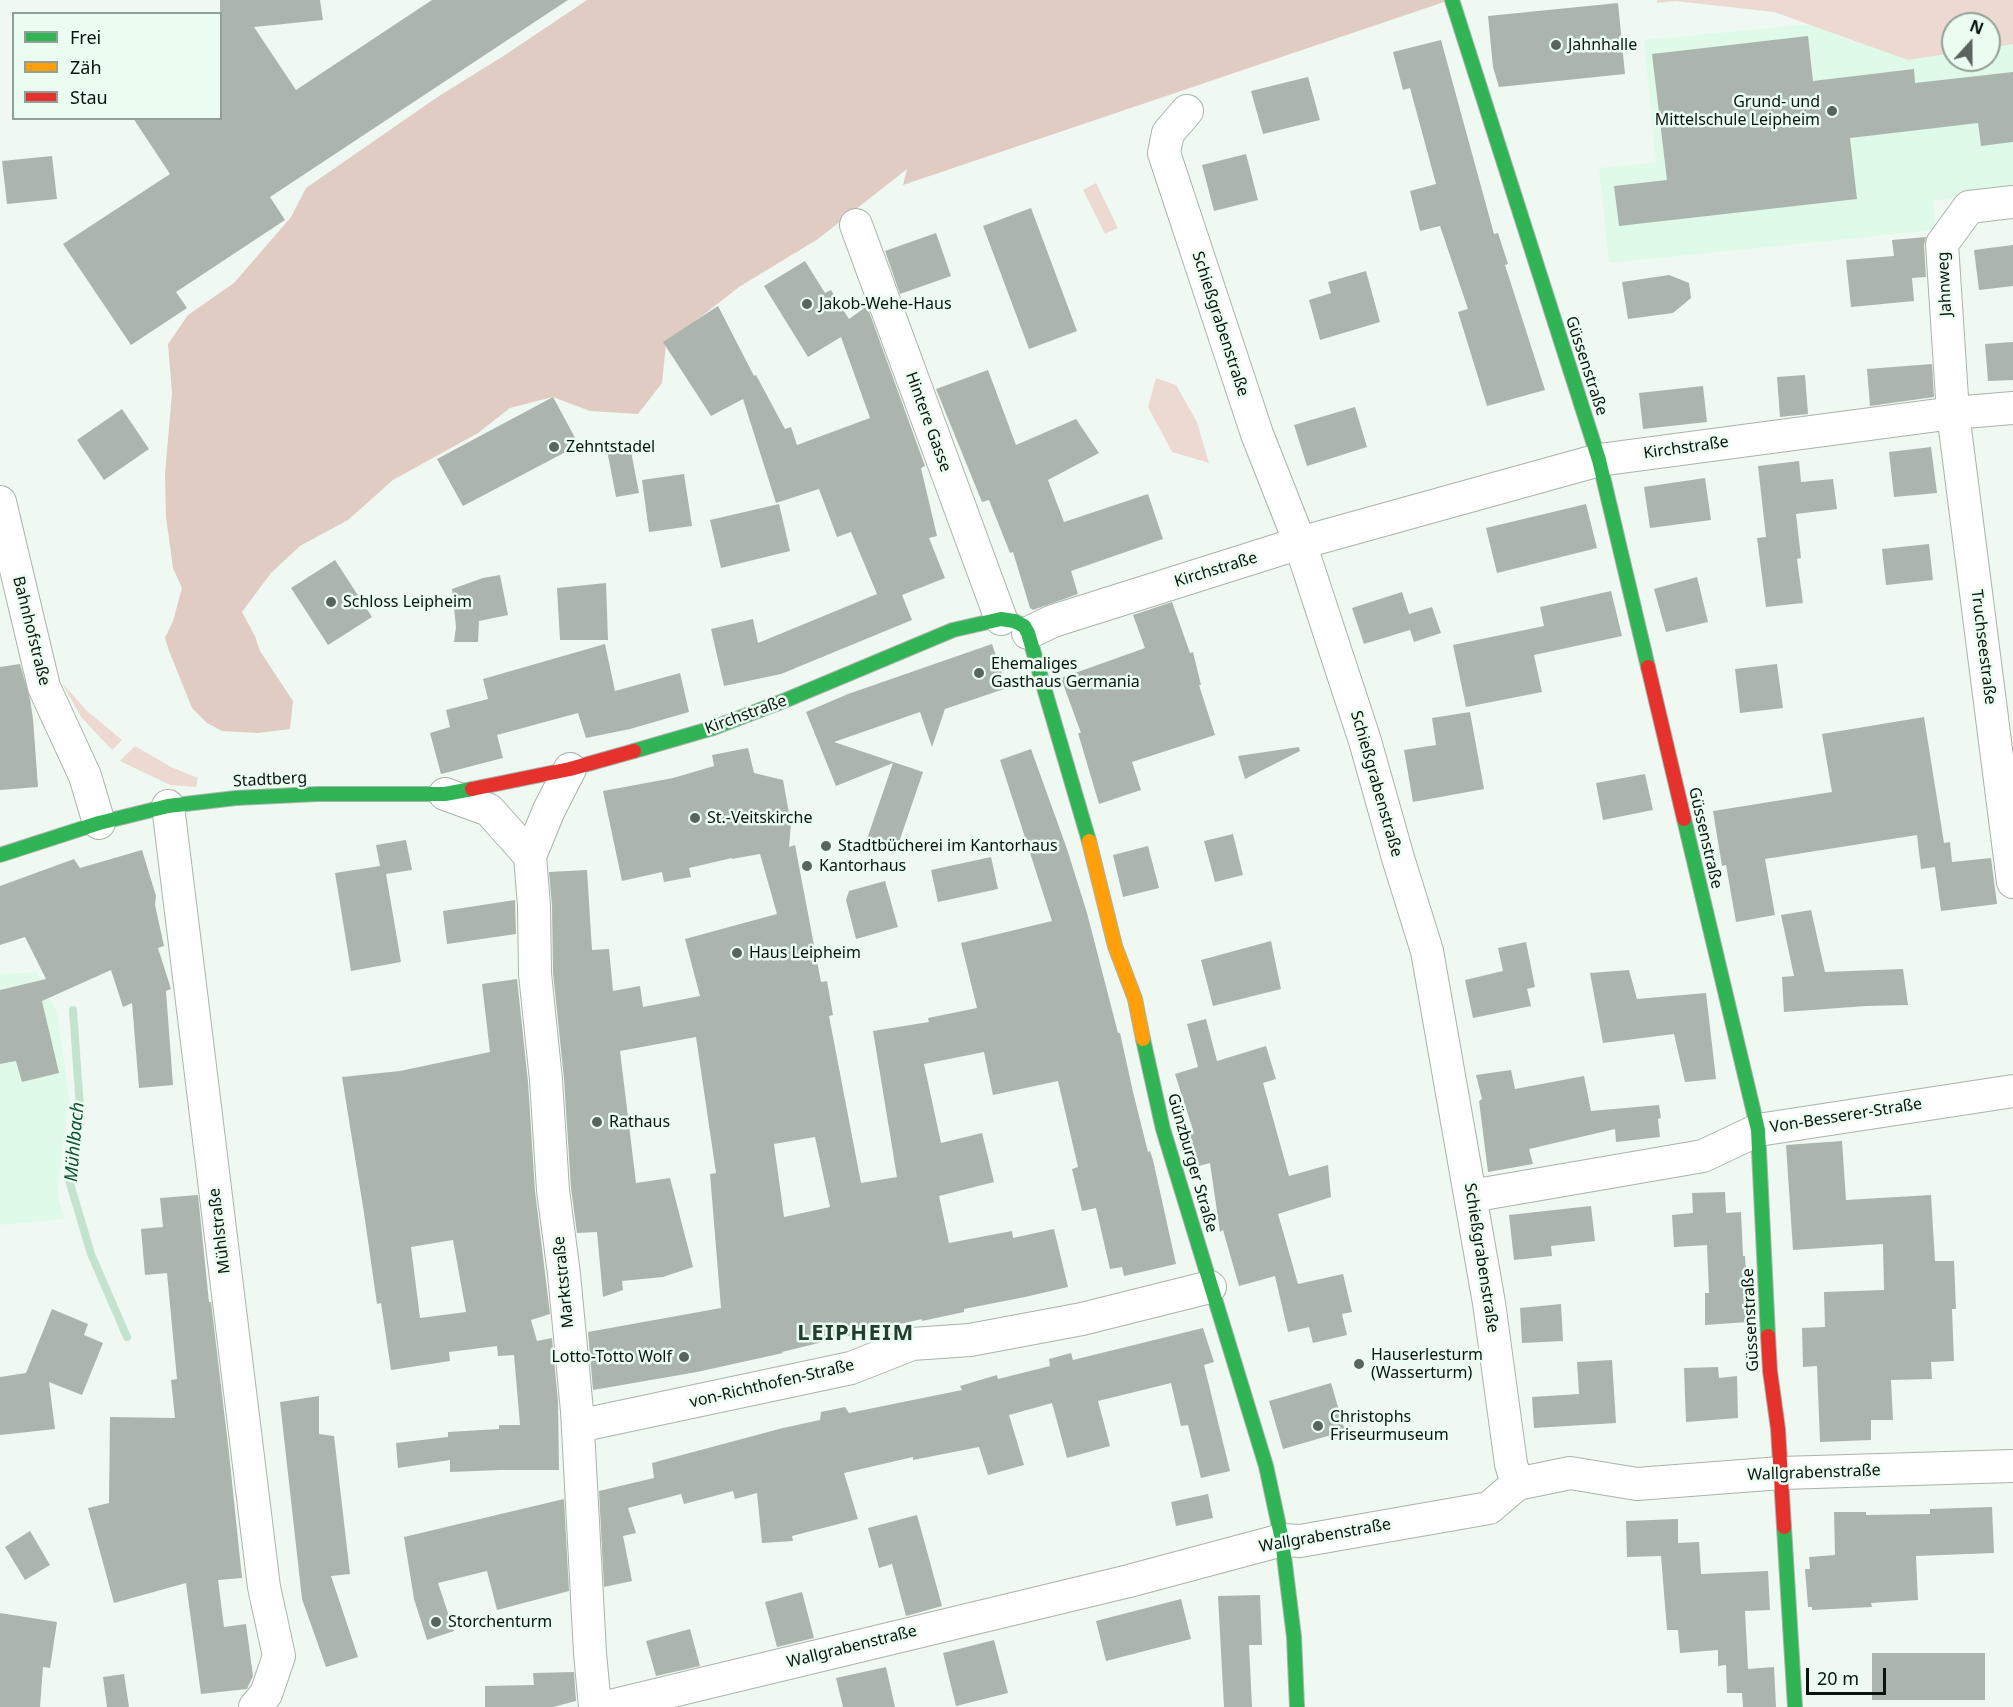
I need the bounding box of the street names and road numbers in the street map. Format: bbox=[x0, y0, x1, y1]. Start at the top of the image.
street label: Schießgrabenstraße bbox=[1187, 249, 1253, 399]
street label: Jahnweg bbox=[1934, 251, 1956, 317]
street label: Güssenstraße bbox=[1561, 314, 1611, 418]
street label: Hintere Gasse bbox=[901, 369, 955, 475]
street label: Kirchstraße bbox=[1642, 433, 1730, 463]
street label: Kirchstraße bbox=[1172, 548, 1260, 592]
street label: Bahnhofstraße bbox=[8, 574, 54, 688]
street label: Truchseestraße bbox=[1966, 588, 2000, 706]
street label: Kirchstraße bbox=[702, 691, 790, 739]
street label: Schießgrabenstraße bbox=[1346, 709, 1406, 859]
street label: Stadtberg bbox=[232, 768, 308, 792]
street label: Güssenstraße bbox=[1684, 785, 1726, 891]
street label: Günzburger Straße bbox=[1163, 1091, 1221, 1235]
street label: Von-Besserer-Straße bbox=[1769, 1094, 1923, 1138]
street label: Schießgrabenstraße bbox=[1460, 1182, 1502, 1334]
street label: Mühlstraße bbox=[205, 1187, 235, 1275]
street label: Marktstraße bbox=[550, 1235, 578, 1329]
street label: Güssenstraße bbox=[1739, 1268, 1763, 1372]
street label: von-Richthofen-Straße bbox=[688, 1356, 856, 1412]
street label: Wallgrabenstraße bbox=[1747, 1461, 1881, 1485]
street label: Wallgrabenstraße bbox=[1258, 1515, 1392, 1557]
street label: Wallgrabenstraße bbox=[785, 1622, 919, 1672]

